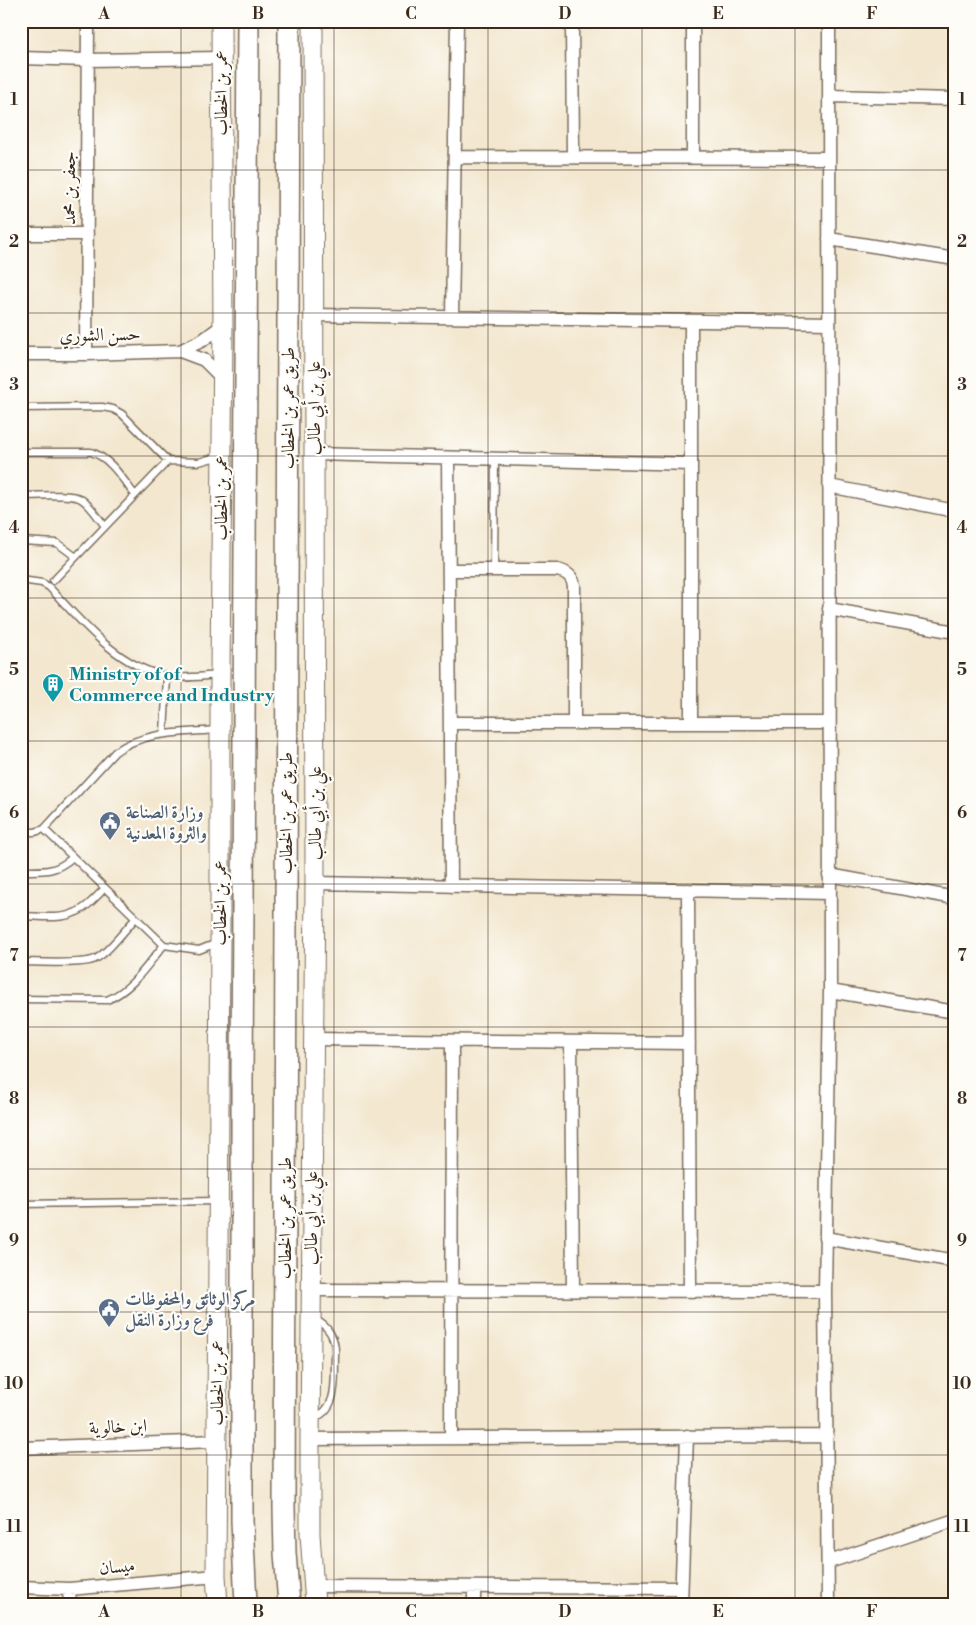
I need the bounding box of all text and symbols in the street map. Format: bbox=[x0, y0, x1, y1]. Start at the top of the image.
text: A bbox=[97, 4, 110, 24]
text: B bbox=[252, 4, 264, 24]
text: C bbox=[405, 4, 417, 24]
text: D bbox=[559, 4, 572, 24]
text: E bbox=[712, 4, 724, 24]
text: F bbox=[866, 4, 878, 24]
street label: عمر بن الخطاب bbox=[210, 50, 233, 136]
text: 1 bbox=[10, 90, 18, 110]
text: 1 bbox=[958, 90, 966, 110]
street label: جعفر بن محمد bbox=[58, 151, 81, 225]
text: 2 bbox=[9, 232, 19, 252]
text: 2 bbox=[957, 232, 967, 252]
street label: حسن الشوري bbox=[59, 323, 141, 350]
street label: طريق عمر بن الخطاب bbox=[277, 347, 300, 469]
street label: علي بن أبي طالب bbox=[301, 361, 331, 455]
text: 3 bbox=[9, 375, 19, 395]
text: 3 bbox=[957, 375, 967, 395]
street label: عمر بن الخطاب bbox=[210, 455, 233, 541]
text: 4 bbox=[9, 518, 20, 538]
text: 4 bbox=[957, 518, 968, 538]
text: 5 bbox=[9, 660, 19, 680]
text: 5 bbox=[957, 660, 967, 680]
place label: Ministry of of Commerce and Industry bbox=[69, 663, 275, 707]
building icon: Ministry of of Commerce and Industry bbox=[41, 672, 65, 703]
street label: طريق عمر بن الخطاب bbox=[275, 752, 298, 874]
street label: علي بن أبي طالب bbox=[302, 766, 332, 860]
place label: وزارة الصناعة والثروة المعدنية bbox=[126, 801, 207, 845]
text: 6 bbox=[9, 803, 19, 823]
text: 6 bbox=[957, 803, 967, 823]
public building icon: وزارة الصناعة والثروة المعدنية bbox=[98, 810, 122, 841]
street label: عمر بن الخطاب bbox=[209, 860, 232, 946]
text: 7 bbox=[9, 946, 19, 966]
text: 7 bbox=[957, 946, 967, 966]
text: 8 bbox=[9, 1089, 19, 1109]
text: 8 bbox=[957, 1089, 967, 1109]
street label: طريق عمر بن الخطاب bbox=[274, 1157, 297, 1279]
street label: علي بن أبي طالب bbox=[298, 1171, 328, 1265]
text: 9 bbox=[9, 1231, 19, 1251]
text: 9 bbox=[957, 1231, 967, 1251]
place label: مركز الوثائق والمحفوظات فرع وزارة النقل bbox=[125, 1288, 255, 1335]
public building icon: مركز الوثائق والمحفوظات فرع وزارة النقل bbox=[97, 1297, 121, 1328]
street label: عمر بن الخطاب bbox=[206, 1340, 229, 1426]
text: 10 bbox=[5, 1374, 23, 1394]
text: 10 bbox=[953, 1374, 971, 1394]
street label: ابن خالوية bbox=[89, 1414, 147, 1440]
text: 11 bbox=[6, 1517, 22, 1537]
text: 11 bbox=[954, 1517, 970, 1537]
street label: ميسان bbox=[98, 1554, 136, 1580]
text: A bbox=[97, 1602, 110, 1622]
text: B bbox=[252, 1602, 264, 1622]
text: C bbox=[405, 1602, 417, 1622]
text: D bbox=[559, 1602, 572, 1622]
text: E bbox=[712, 1602, 724, 1622]
text: F bbox=[866, 1602, 878, 1622]

